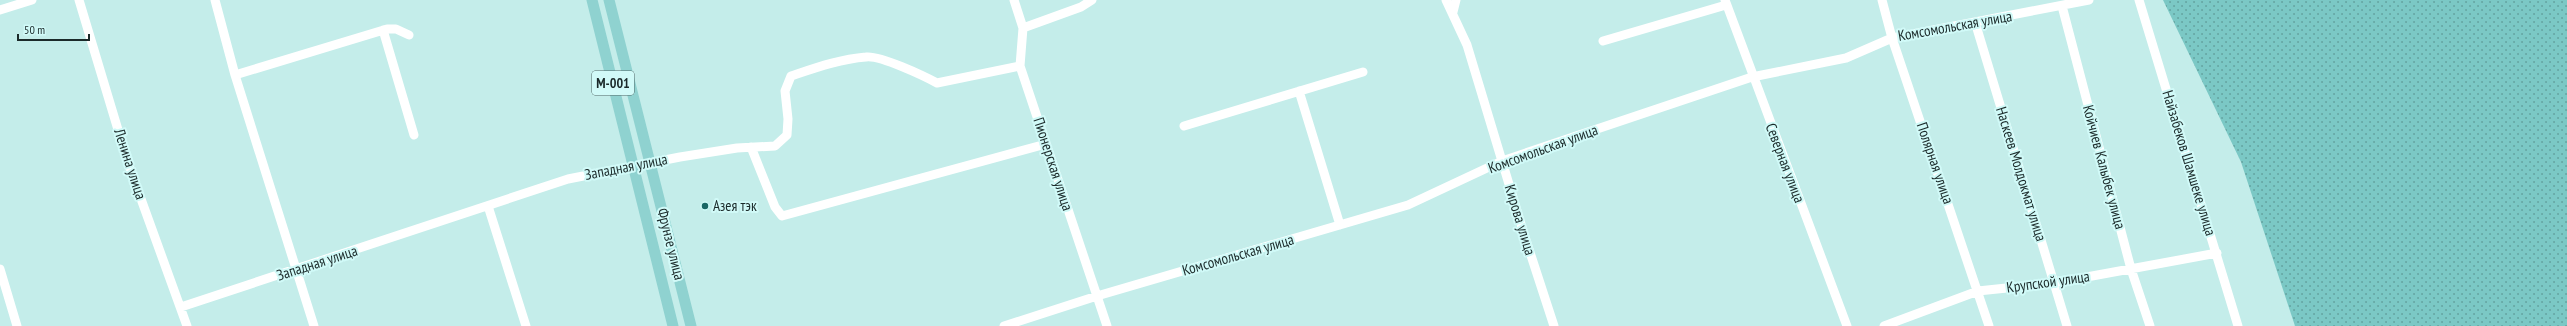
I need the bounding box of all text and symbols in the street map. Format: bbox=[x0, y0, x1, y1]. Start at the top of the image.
street label: Комсомольская улица bbox=[1896, 6, 2013, 45]
scale bar bbox=[18, 16, 89, 42]
text: 50 m bbox=[24, 22, 45, 37]
road number: M-001 bbox=[592, 71, 634, 95]
street label: Найзабеков Шамшеке улица bbox=[2158, 88, 2221, 238]
street label: Койчиев Калыбек улица bbox=[2079, 103, 2130, 231]
street label: Наскеев Молдокмат улица bbox=[1992, 104, 2051, 243]
street label: Пионерская улица bbox=[1029, 115, 1078, 213]
street label: Комсомольская улица bbox=[1485, 120, 1600, 177]
street label: Северная улица bbox=[1762, 120, 1809, 205]
street label: Полярная улица bbox=[1913, 120, 1958, 206]
street label: Ленина улица bbox=[110, 125, 151, 202]
street label: Западная улица bbox=[583, 149, 669, 184]
street label: Кирова улица bbox=[1501, 182, 1540, 257]
place label: Азея тэк bbox=[713, 196, 757, 215]
marker: Азея тэк bbox=[700, 201, 710, 211]
street label: Фрунзе улица bbox=[653, 206, 690, 282]
street label: Комсомольская улица bbox=[1180, 229, 1296, 280]
street label: Западная улица bbox=[274, 241, 360, 284]
street label: Крупской улица bbox=[2005, 266, 2091, 297]

